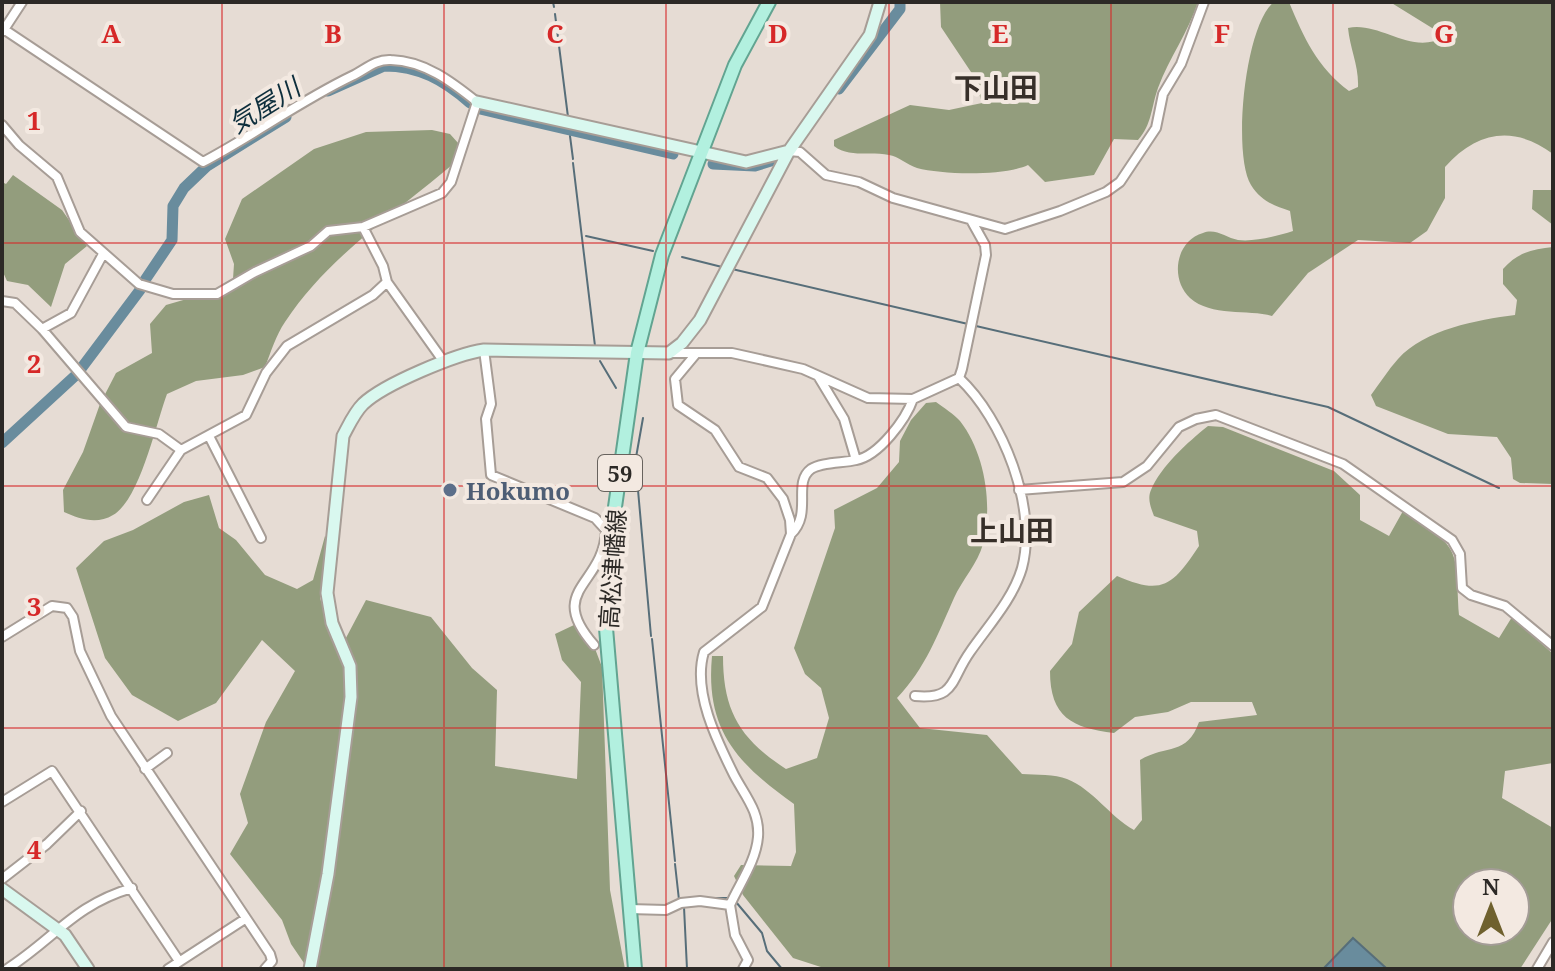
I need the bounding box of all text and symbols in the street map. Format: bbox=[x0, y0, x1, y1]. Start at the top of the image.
text: A bbox=[101, 15, 121, 51]
text: B bbox=[324, 15, 342, 51]
text: C bbox=[546, 15, 564, 51]
text: D bbox=[768, 15, 788, 51]
text: E bbox=[992, 15, 1009, 51]
text: F bbox=[1214, 15, 1230, 51]
text: G bbox=[1434, 15, 1454, 51]
water label: 気屋川 bbox=[221, 67, 309, 141]
district label: 下山田 bbox=[954, 68, 1038, 106]
text: 1 bbox=[27, 102, 41, 138]
text: 2 bbox=[27, 345, 41, 381]
road number: 59 bbox=[598, 455, 642, 491]
place label: Hokumo bbox=[466, 474, 570, 507]
marker: Hokumo bbox=[441, 481, 459, 499]
street label: 高松津幡線 bbox=[591, 508, 633, 630]
district label: 上山田 bbox=[970, 511, 1054, 549]
text: 3 bbox=[27, 588, 41, 624]
text: 4 bbox=[27, 831, 42, 867]
north arrow bbox=[1451, 867, 1531, 947]
text: N bbox=[1482, 871, 1500, 901]

